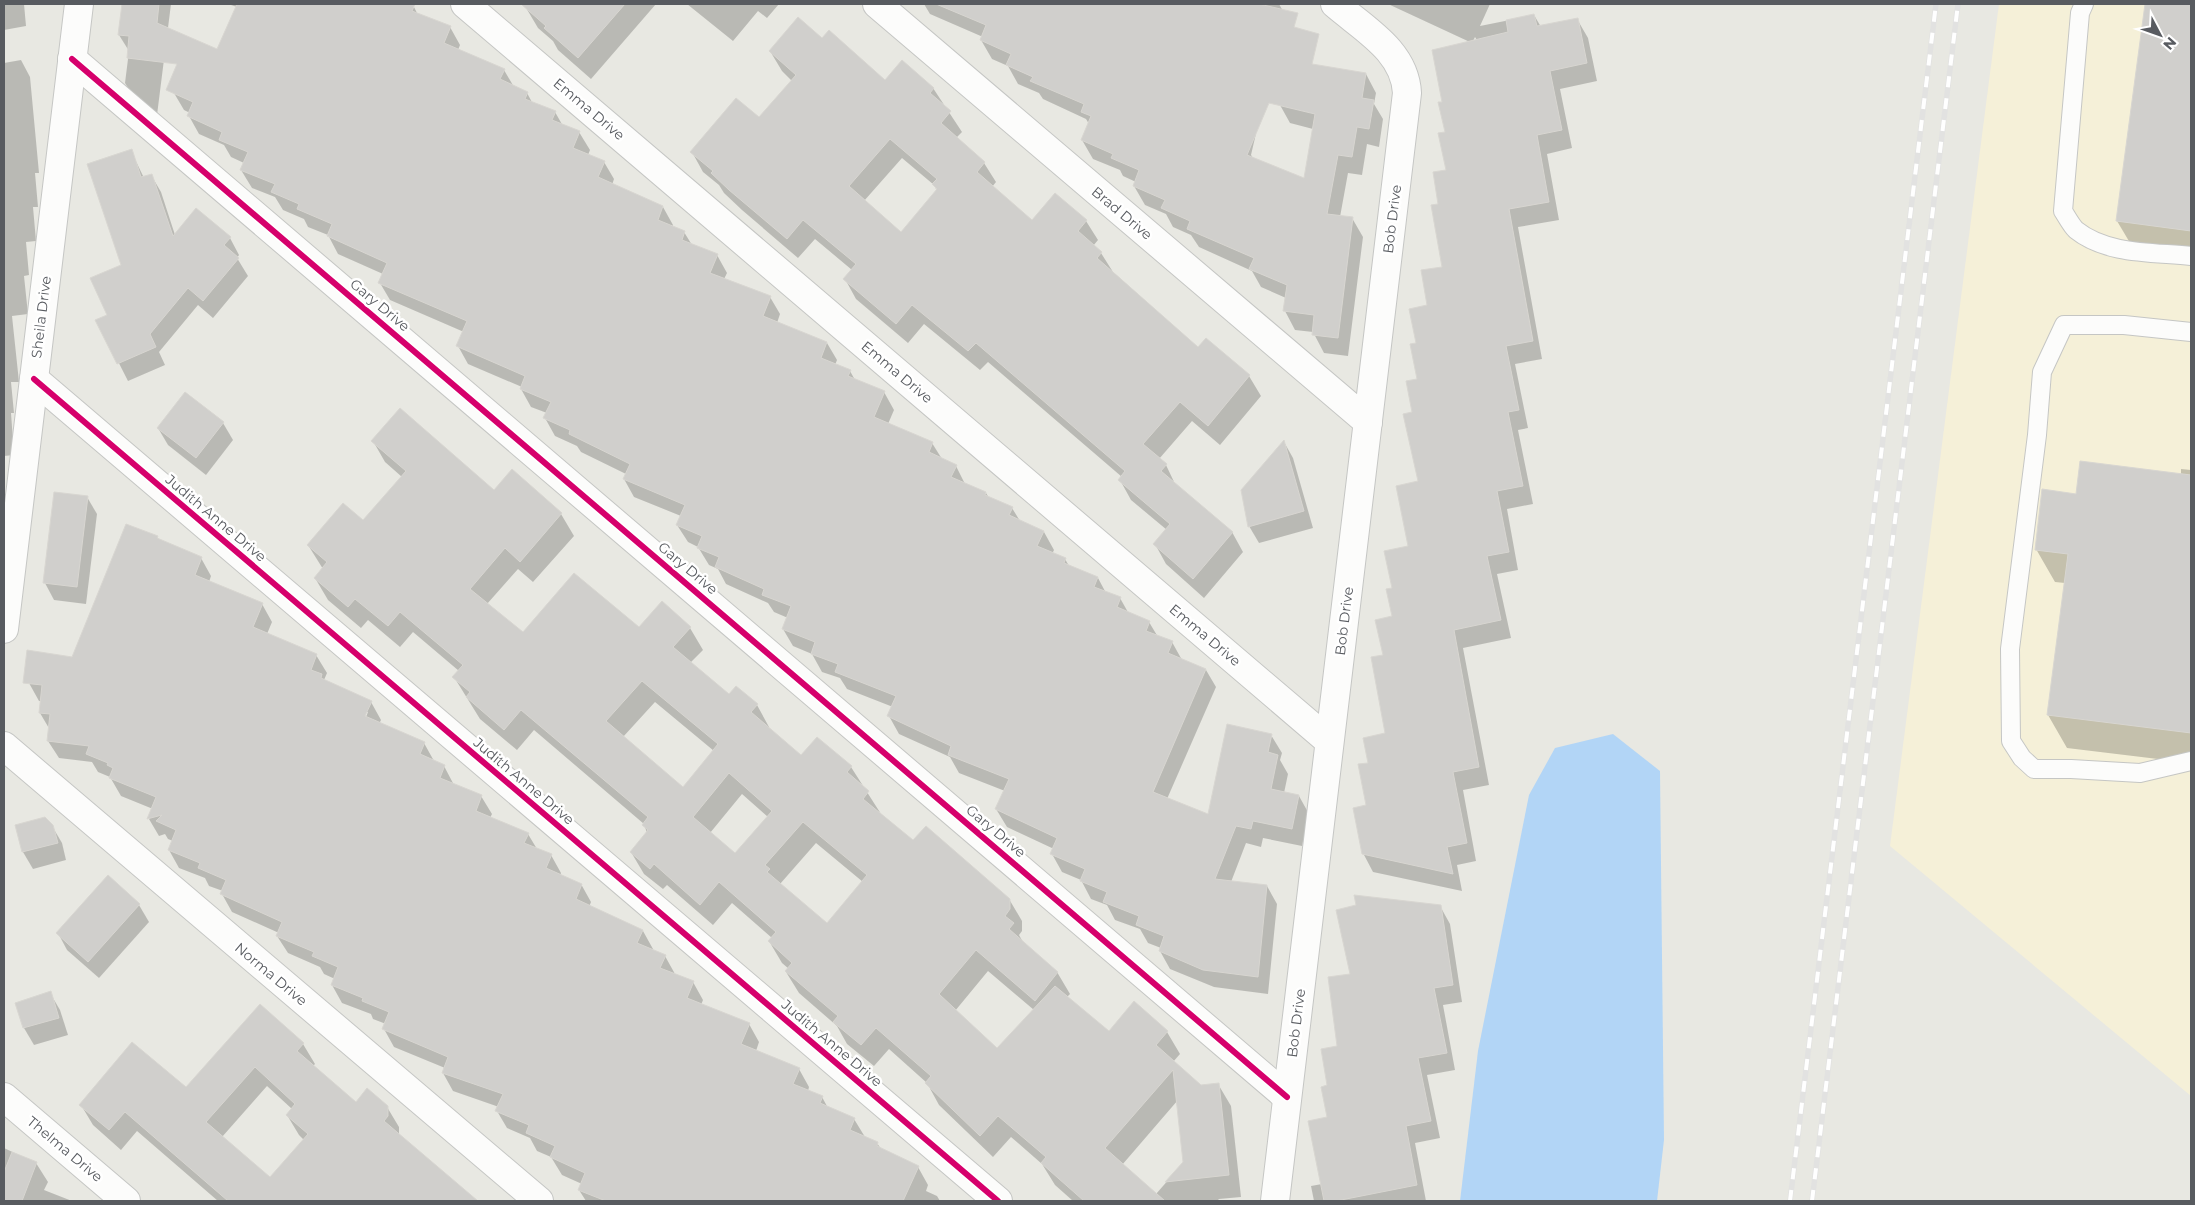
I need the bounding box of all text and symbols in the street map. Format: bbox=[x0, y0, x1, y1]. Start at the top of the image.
north arrow bbox=[2135, 10, 2185, 60]
text: N bbox=[2159, 33, 2180, 54]
street label: Emma Drive bbox=[550, 74, 628, 144]
street label: Brad Drive bbox=[1088, 182, 1156, 244]
street label: Bob Drive bbox=[1379, 184, 1405, 254]
street label: Sheila Drive bbox=[27, 275, 55, 359]
street label: Gary Drive bbox=[346, 275, 414, 335]
street label: Emma Drive bbox=[858, 337, 936, 407]
street label: Judith Anne Drive bbox=[161, 470, 270, 565]
street label: Gary Drive bbox=[654, 538, 722, 598]
street label: Bob Drive bbox=[1331, 586, 1357, 656]
street label: Emma Drive bbox=[1166, 600, 1244, 670]
street label: Judith Anne Drive bbox=[469, 733, 578, 828]
street label: Gary Drive bbox=[962, 801, 1030, 861]
street label: Norma Drive bbox=[231, 938, 311, 1010]
street label: Bob Drive bbox=[1283, 988, 1309, 1058]
street label: Judith Anne Drive bbox=[777, 995, 886, 1090]
street label: Thelma Drive bbox=[24, 1112, 106, 1186]

